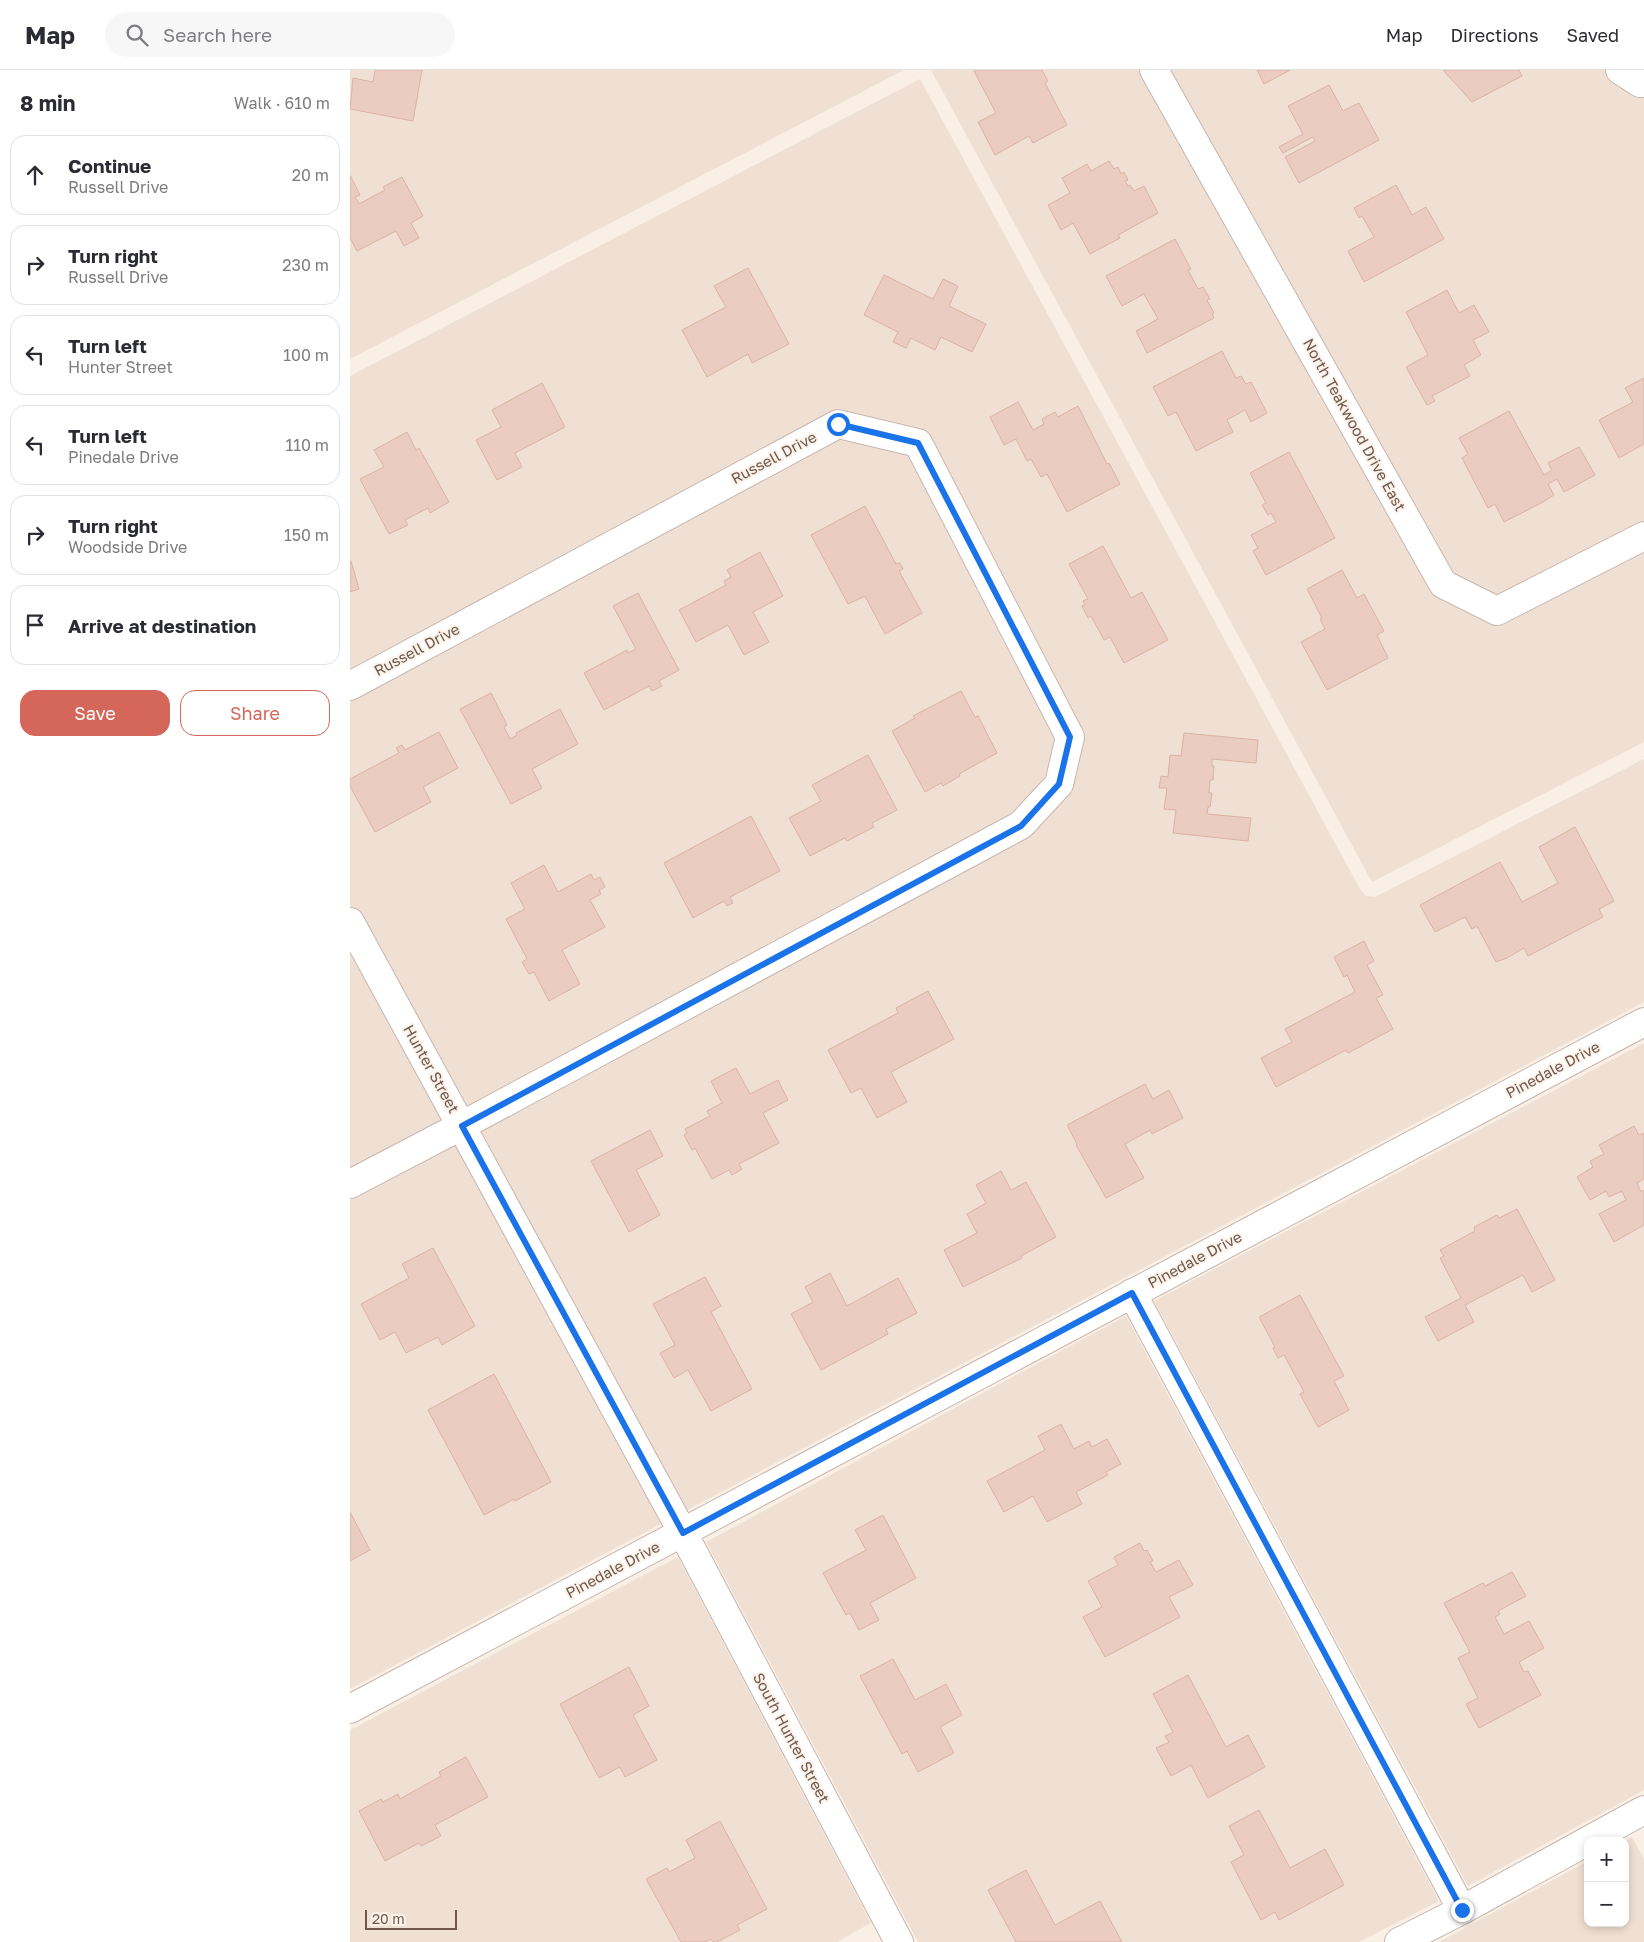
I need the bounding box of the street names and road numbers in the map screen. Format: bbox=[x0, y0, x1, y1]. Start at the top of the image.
street label: North Teakwood Drive East bbox=[1300, 335, 1410, 514]
street label: Russell Drive bbox=[728, 427, 820, 487]
street label: Russell Drive bbox=[371, 619, 463, 679]
street label: Hunter Street bbox=[400, 1021, 464, 1116]
street label: Pinedale Drive bbox=[1503, 1037, 1603, 1101]
street label: Pinedale Drive bbox=[1145, 1227, 1245, 1291]
street label: Pinedale Drive bbox=[563, 1537, 663, 1601]
street label: South Hunter Street bbox=[750, 1669, 834, 1806]

